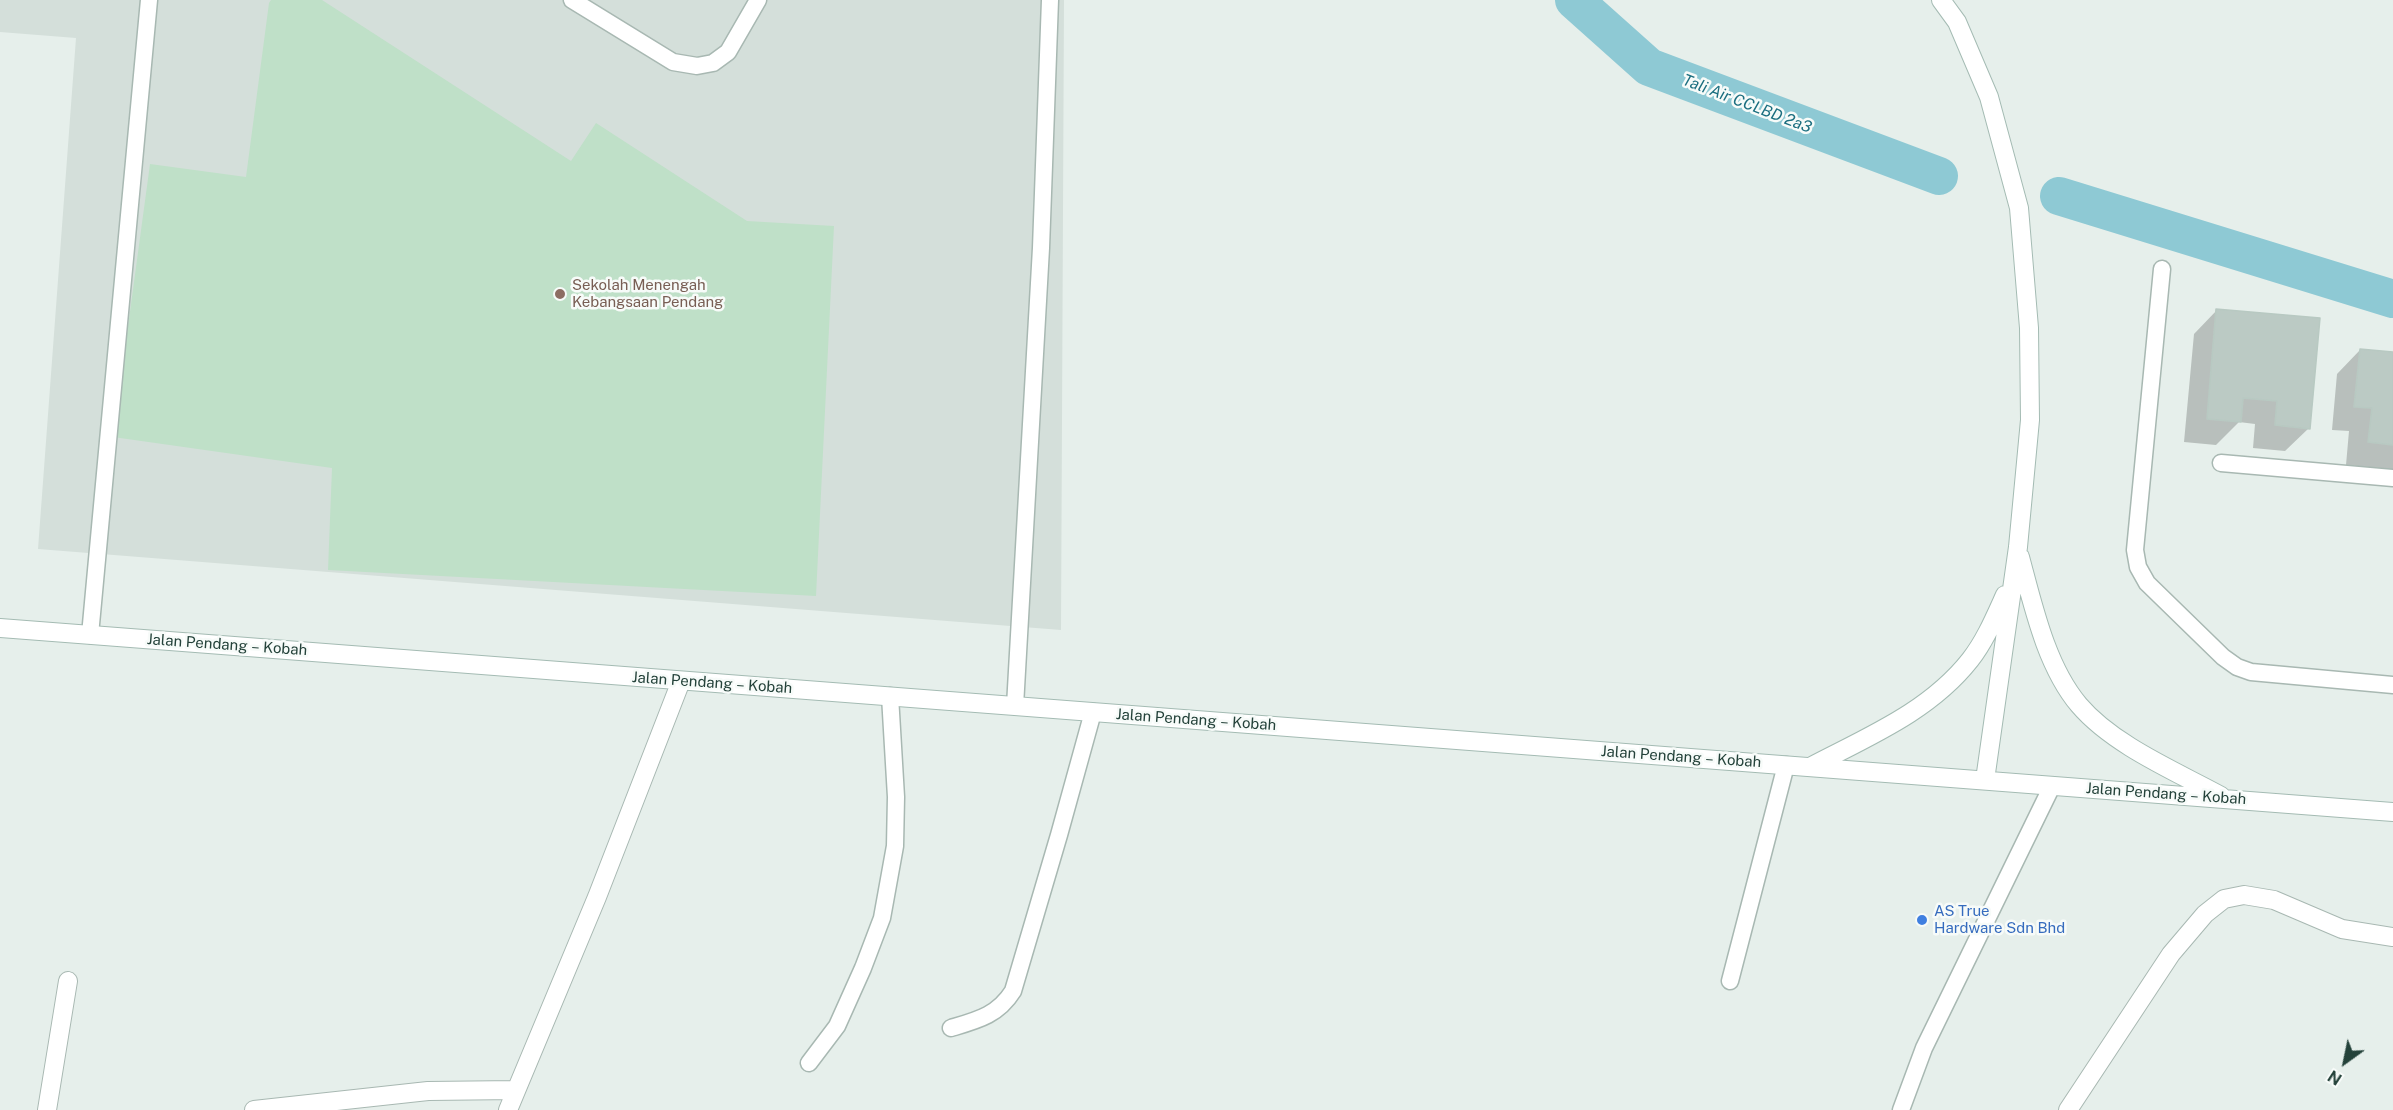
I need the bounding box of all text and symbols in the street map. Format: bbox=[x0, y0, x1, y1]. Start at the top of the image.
water label: Tali Air CCLBD 2a3 bbox=[1680, 71, 1814, 137]
place label: Sekolah Menengah Kebangsaan Pendang bbox=[572, 276, 723, 311]
marker: Sekolah Menengah Kebangsaan Pendang bbox=[553, 287, 567, 301]
street label: Jalan Pendang – Kobah bbox=[146, 630, 308, 660]
street label: Jalan Pendang – Kobah bbox=[631, 668, 793, 698]
street label: Jalan Pendang – Kobah bbox=[1115, 705, 1277, 735]
street label: Jalan Pendang – Kobah bbox=[1600, 742, 1762, 772]
street label: Jalan Pendang – Kobah bbox=[2085, 779, 2247, 809]
place label: AS True Hardware Sdn Bhd bbox=[1934, 902, 2065, 937]
marker: AS True Hardware Sdn Bhd bbox=[1915, 913, 1929, 927]
north arrow bbox=[2315, 1032, 2375, 1092]
text: N bbox=[2325, 1066, 2345, 1089]

